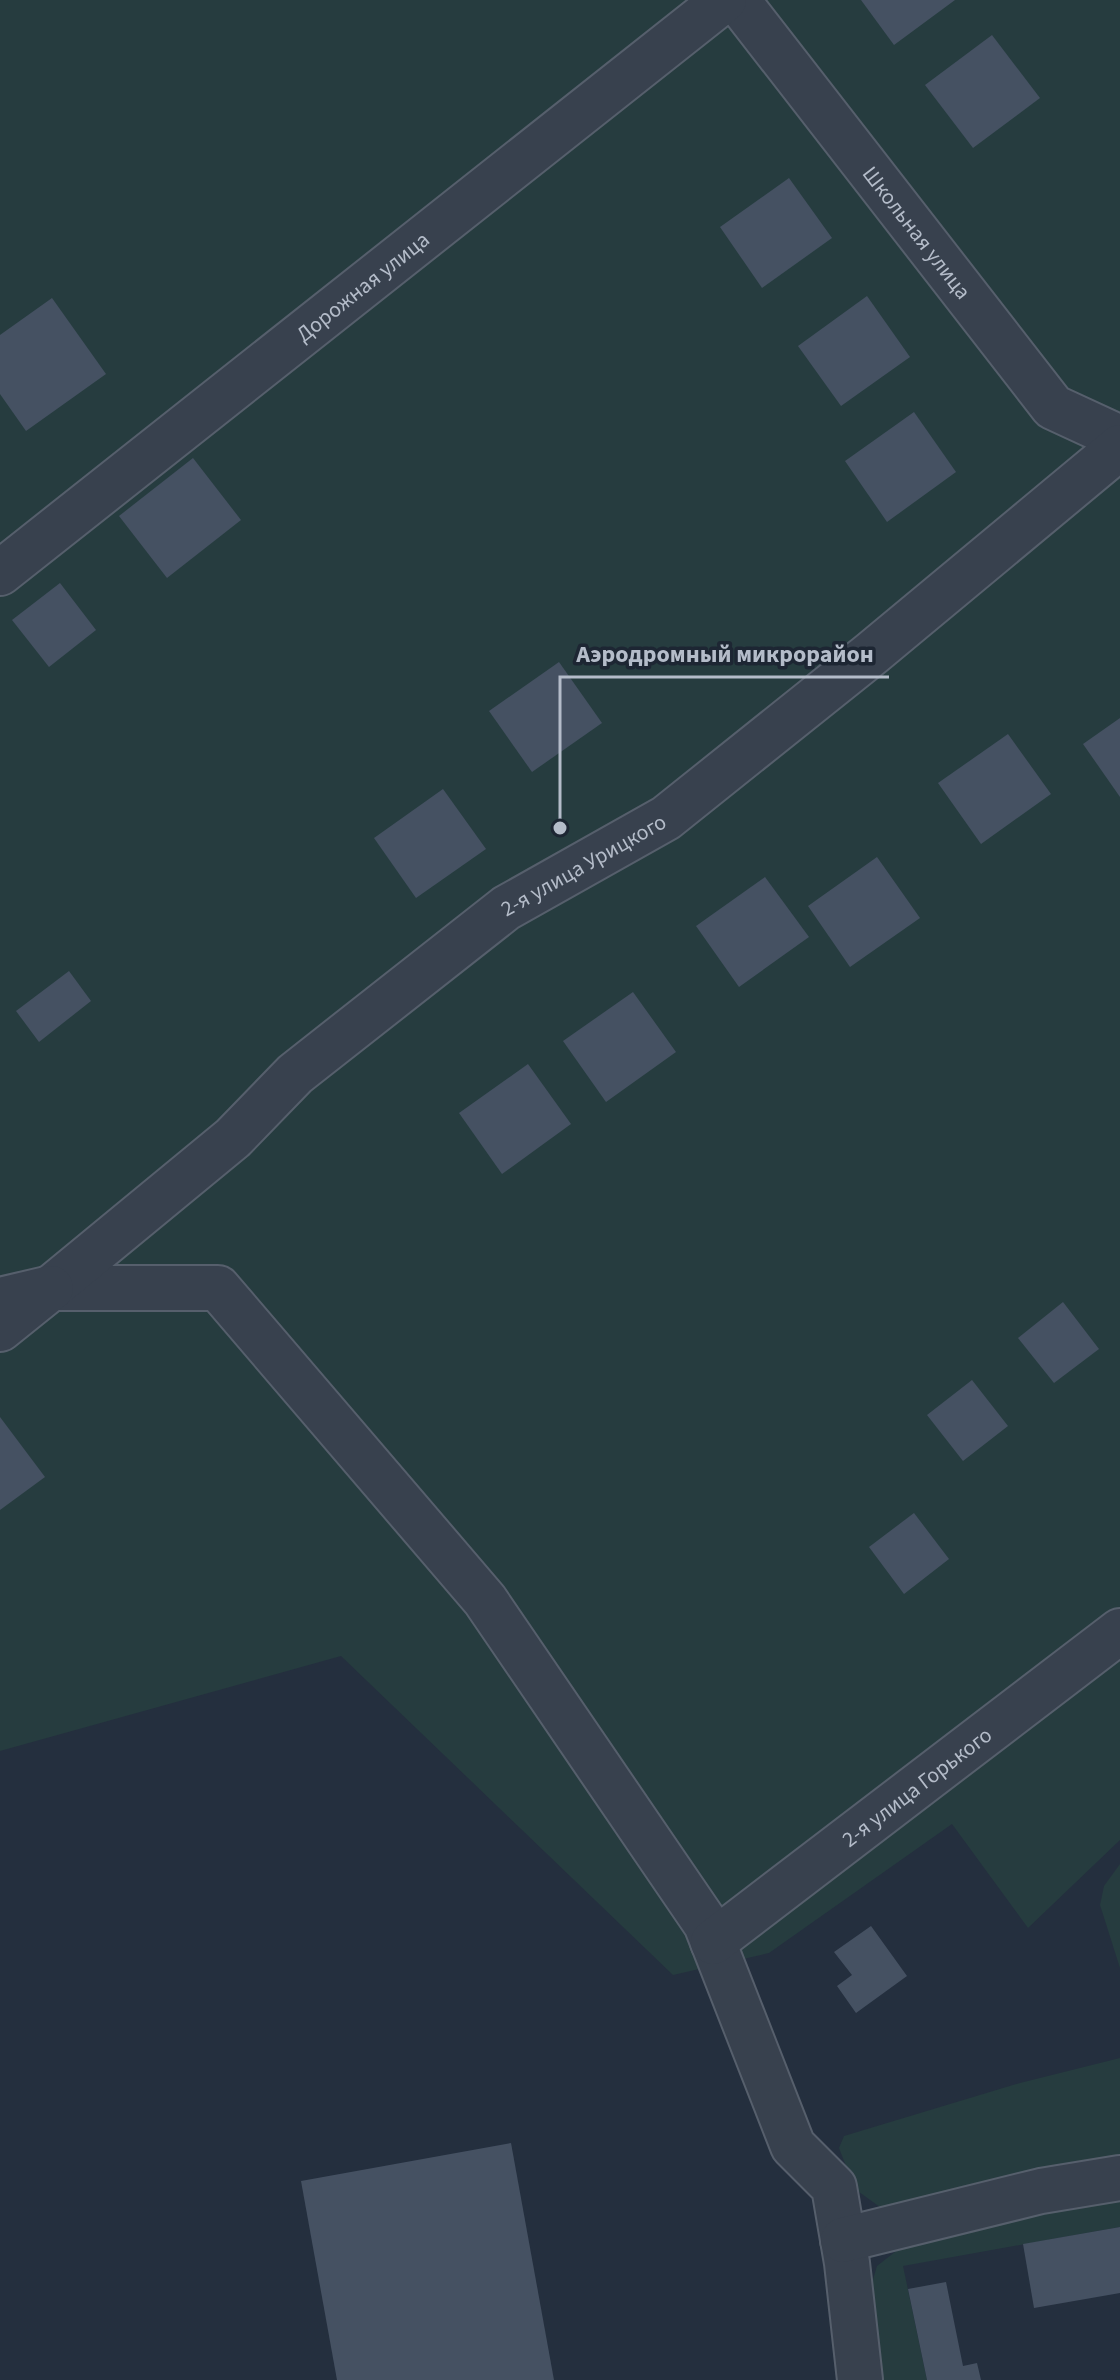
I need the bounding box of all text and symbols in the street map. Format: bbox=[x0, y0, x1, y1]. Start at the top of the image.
street label: Школьная улица bbox=[854, 159, 979, 306]
street label: Дорожная улица bbox=[289, 224, 436, 350]
callout: Аэродромный микрорайон bbox=[560, 629, 889, 677]
text: Аэродромный микрорайон bbox=[575, 637, 874, 672]
street label: 2-я улица Урицкого bbox=[495, 806, 672, 925]
street label: 2-я улица Горького bbox=[835, 1720, 999, 1855]

